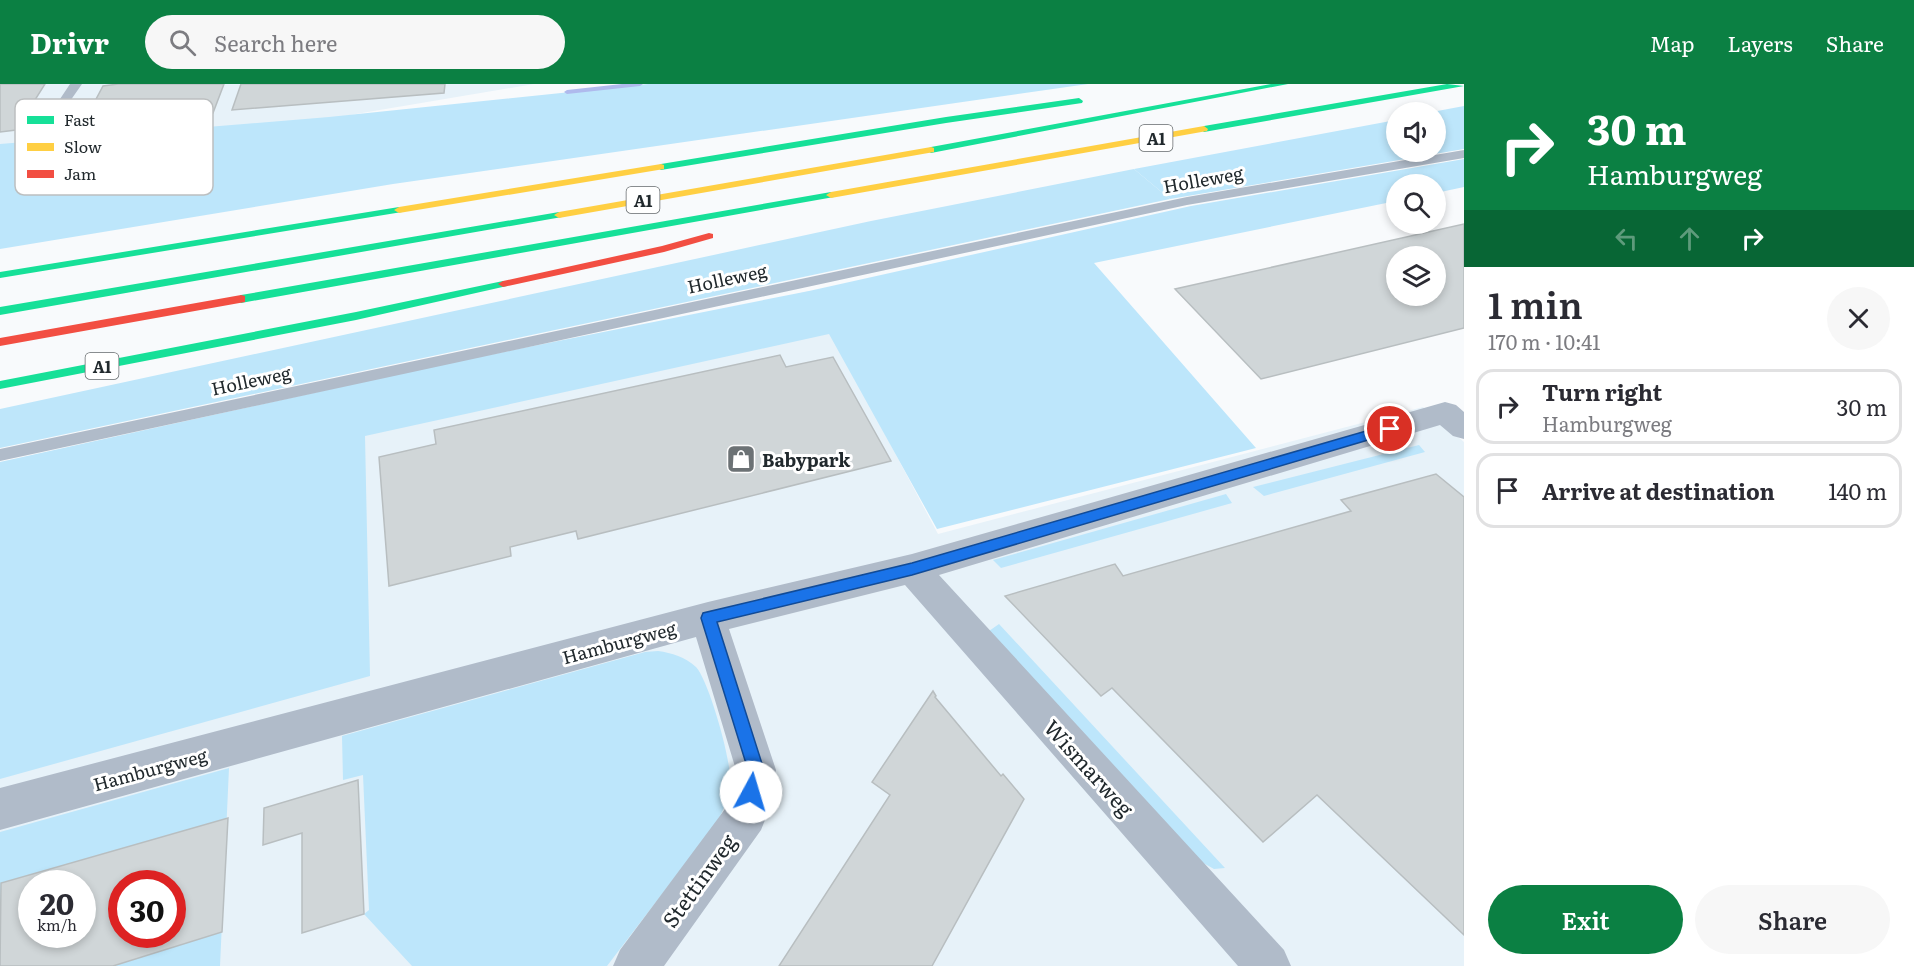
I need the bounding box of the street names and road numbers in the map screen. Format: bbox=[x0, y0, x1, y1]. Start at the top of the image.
road number: A1 bbox=[1140, 125, 1172, 151]
street label: Holleweg bbox=[1161, 159, 1246, 199]
road number: A1 bbox=[626, 187, 660, 213]
street label: Holleweg bbox=[685, 256, 770, 300]
road number: A1 bbox=[86, 353, 118, 379]
street label: Holleweg bbox=[209, 358, 294, 402]
street label: Hamburgweg bbox=[559, 614, 680, 670]
street label: Wismarweg bbox=[1038, 712, 1142, 822]
street label: Hamburgweg bbox=[90, 741, 211, 797]
street label: Stettinweg bbox=[653, 827, 743, 933]

